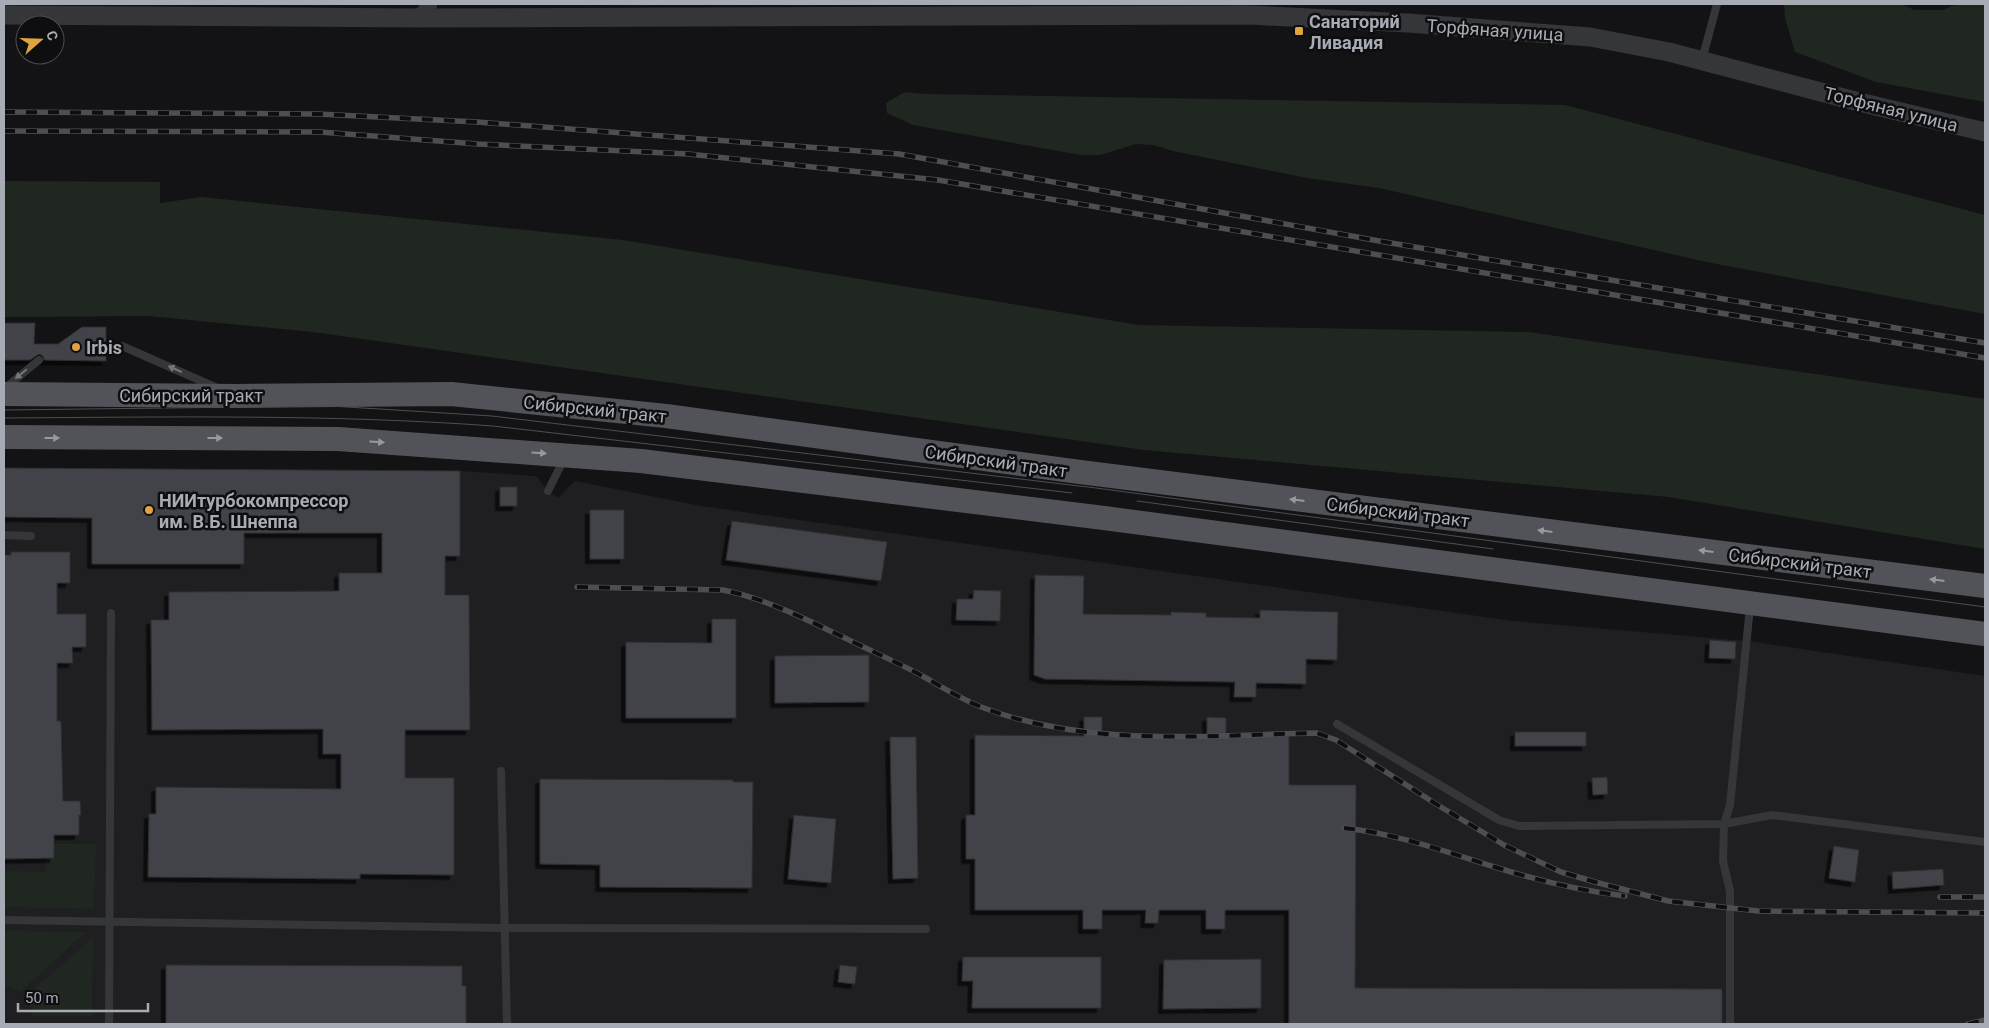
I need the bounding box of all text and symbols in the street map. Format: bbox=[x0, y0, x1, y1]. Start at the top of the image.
place label: Санаторий Ливадия bbox=[1309, 11, 1400, 53]
north arrow bbox=[15, 15, 65, 65]
street label: Торфяная улица bbox=[1426, 15, 1564, 45]
marker: Санаторий Ливадия bbox=[1293, 25, 1305, 37]
text: С bbox=[43, 29, 61, 43]
street label: Торфяная улица bbox=[1822, 82, 1960, 136]
place label: Irbis bbox=[86, 337, 122, 358]
marker: Irbis bbox=[70, 341, 82, 353]
one-way arrow bbox=[168, 365, 182, 373]
one-way arrow bbox=[15, 369, 28, 380]
street label: Сибирский тракт bbox=[119, 385, 263, 406]
street label: Сибирский тракт bbox=[522, 391, 668, 427]
one-way arrow bbox=[45, 434, 61, 442]
one-way arrow bbox=[207, 434, 223, 442]
one-way arrow bbox=[370, 438, 386, 446]
street label: Сибирский тракт bbox=[923, 441, 1069, 481]
one-way arrow bbox=[532, 450, 548, 458]
place label: НИИтурбокомпрессор им. В.Б. Шнеппа bbox=[159, 490, 348, 532]
street label: Сибирский тракт bbox=[1325, 493, 1471, 531]
one-way arrow bbox=[1289, 495, 1305, 503]
marker: НИИтурбокомпрессор им. В.Б. Шнеппа bbox=[143, 504, 155, 516]
one-way arrow bbox=[1537, 527, 1553, 535]
street label: Сибирский тракт bbox=[1727, 544, 1873, 582]
one-way arrow bbox=[1698, 547, 1714, 555]
one-way arrow bbox=[1929, 576, 1945, 584]
scale bar bbox=[18, 980, 148, 1012]
text: 50 m bbox=[25, 989, 59, 1007]

